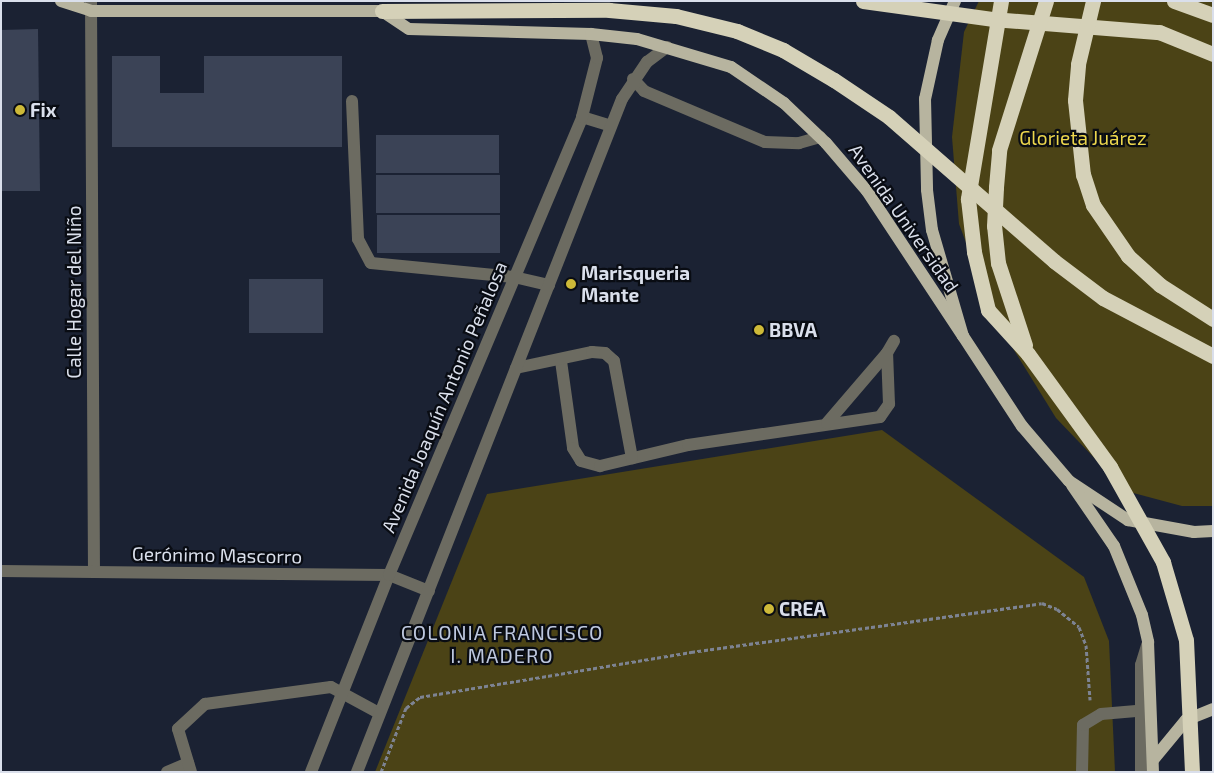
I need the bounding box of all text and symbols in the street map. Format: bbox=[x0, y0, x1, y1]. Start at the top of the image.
place label: Fix bbox=[30, 99, 57, 121]
marker: Fix bbox=[14, 104, 26, 116]
park label: Glorieta Juárez bbox=[1019, 127, 1147, 149]
street label: Avenida Universidad bbox=[844, 140, 964, 296]
street label: Calle Hogar del Niño bbox=[63, 205, 85, 379]
street label: Avenida Joaquín Antonio Peñalosa bbox=[376, 258, 512, 536]
place label: Marisqueria Mante bbox=[581, 262, 690, 306]
marker: Marisqueria Mante bbox=[565, 278, 577, 290]
place label: BBVA bbox=[769, 319, 817, 341]
marker: BBVA bbox=[753, 324, 765, 336]
street label: Gerónimo Mascorro bbox=[132, 542, 302, 568]
place label: CREA bbox=[779, 598, 826, 620]
marker: CREA bbox=[763, 603, 775, 615]
district label: COLONIA FRANCISCO I. MADERO bbox=[398, 621, 606, 668]

